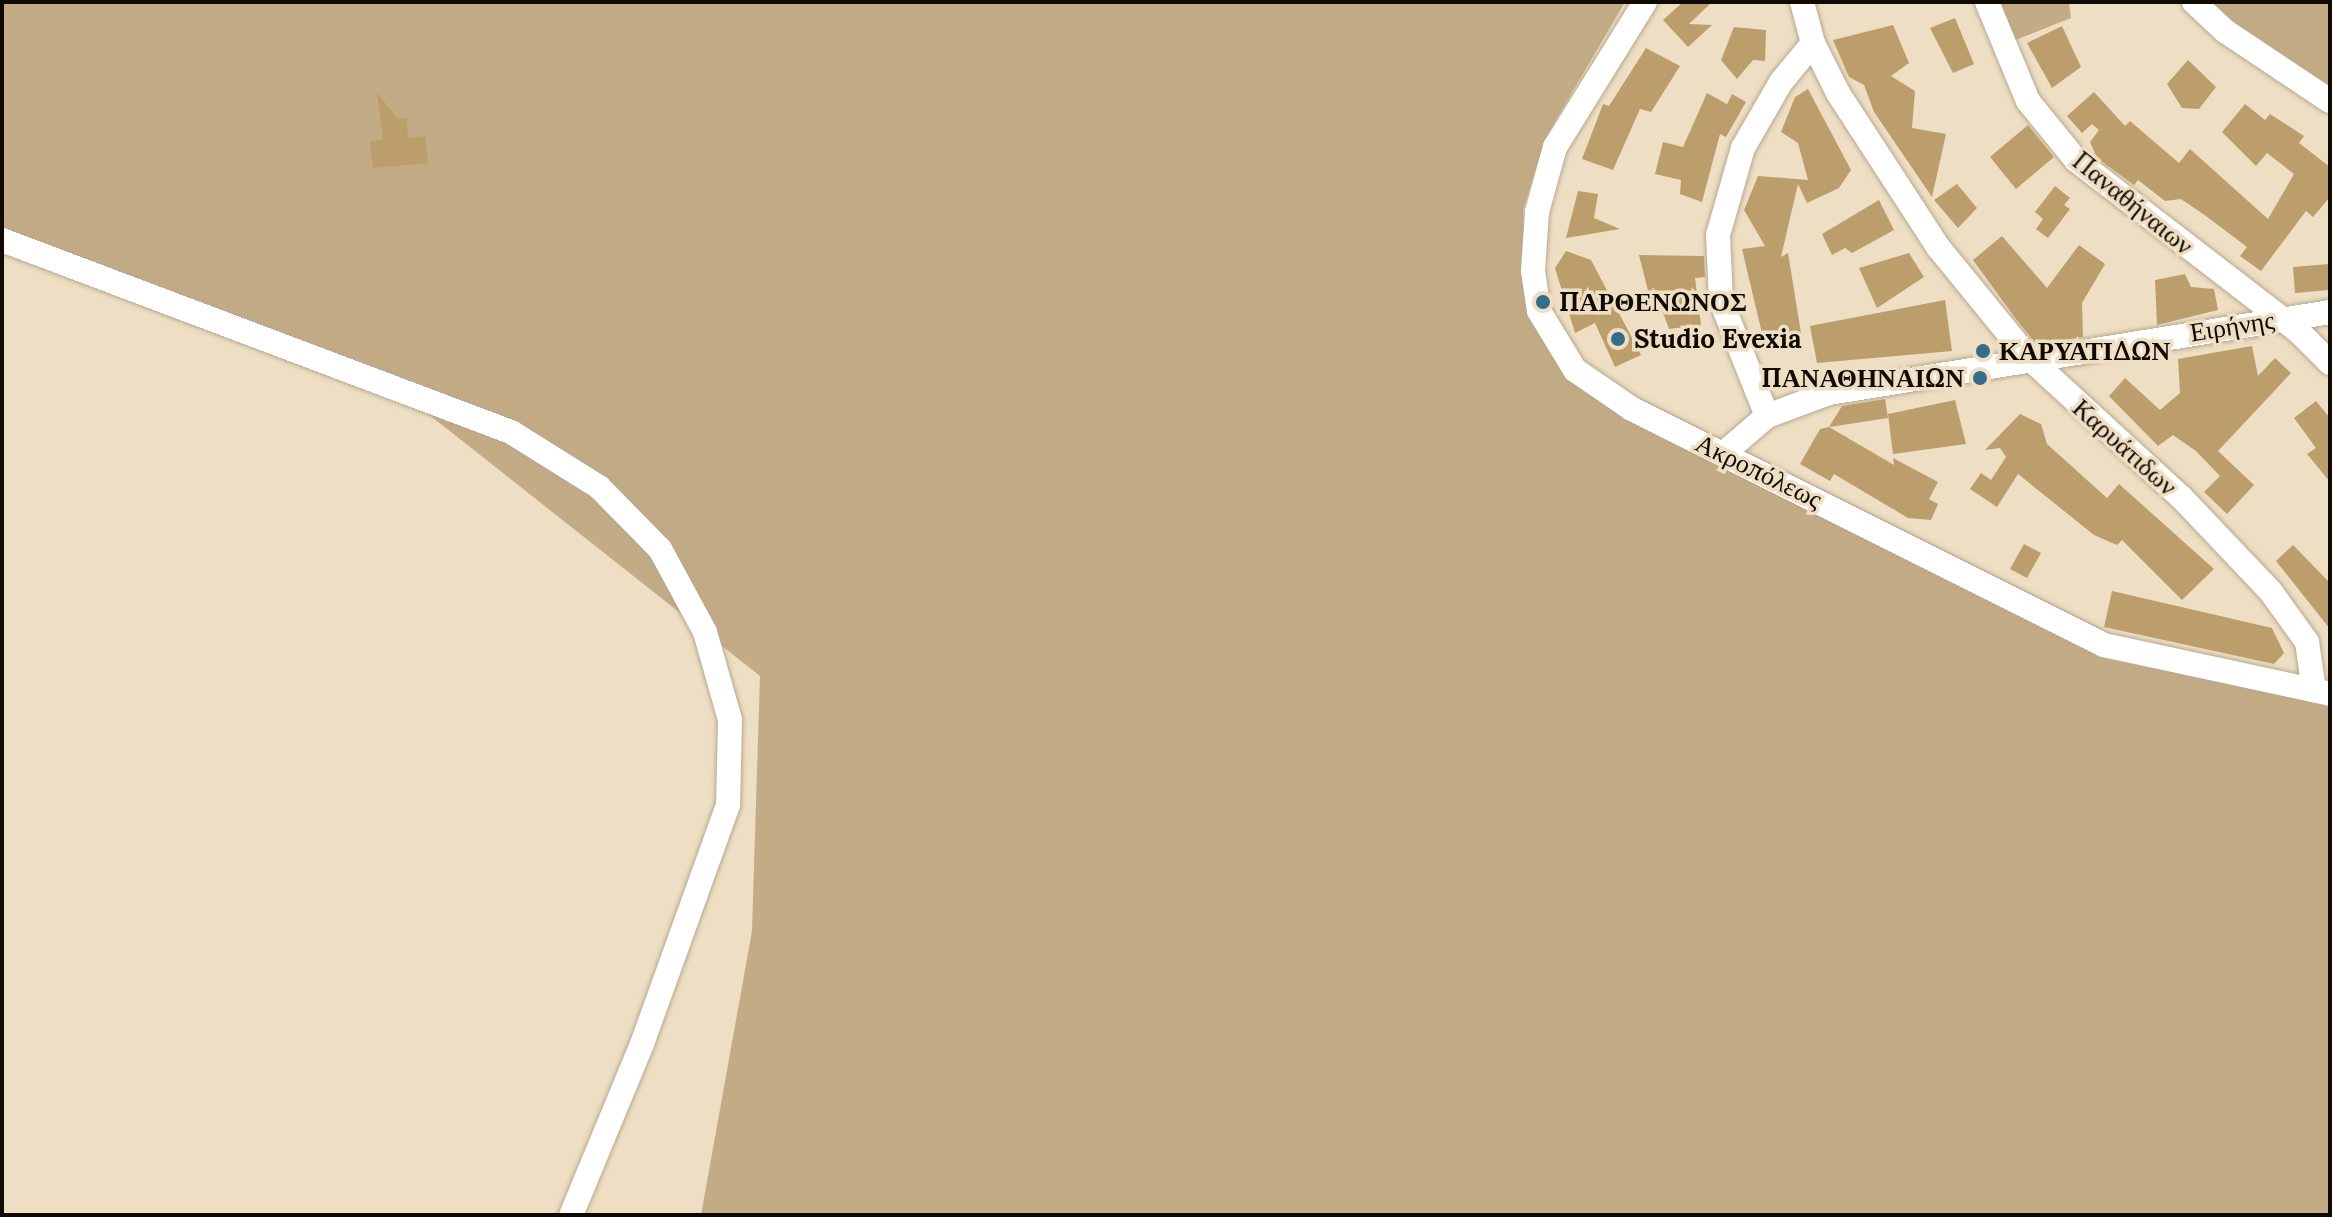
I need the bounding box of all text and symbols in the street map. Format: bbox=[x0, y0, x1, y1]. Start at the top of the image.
street label: Παναθήναιων bbox=[2066, 145, 2200, 261]
place label: ΠΑΡΘΕΝΩΝΟΣ bbox=[1559, 286, 1747, 318]
marker: ΠΑΡΘΕΝΩΝΟΣ bbox=[1534, 293, 1552, 311]
street label: Ειρήνης bbox=[2188, 304, 2276, 348]
place label: Studio Evexia bbox=[1634, 323, 1802, 355]
marker: Studio Evexia bbox=[1609, 330, 1627, 348]
place label: ΚΑΡΥΑΤΙΔΩΝ bbox=[1999, 335, 2170, 367]
marker: ΚΑΡΥΑΤΙΔΩΝ bbox=[1974, 342, 1992, 360]
place label: ΠΑΝΑΘΗΝΑΙΩΝ bbox=[1761, 362, 1964, 394]
marker: ΠΑΝΑΘΗΝΑΙΩΝ bbox=[1971, 369, 1989, 387]
street label: Καρυάτιδων bbox=[2066, 392, 2184, 502]
street label: Ακροπόλεως bbox=[1691, 427, 1827, 515]

